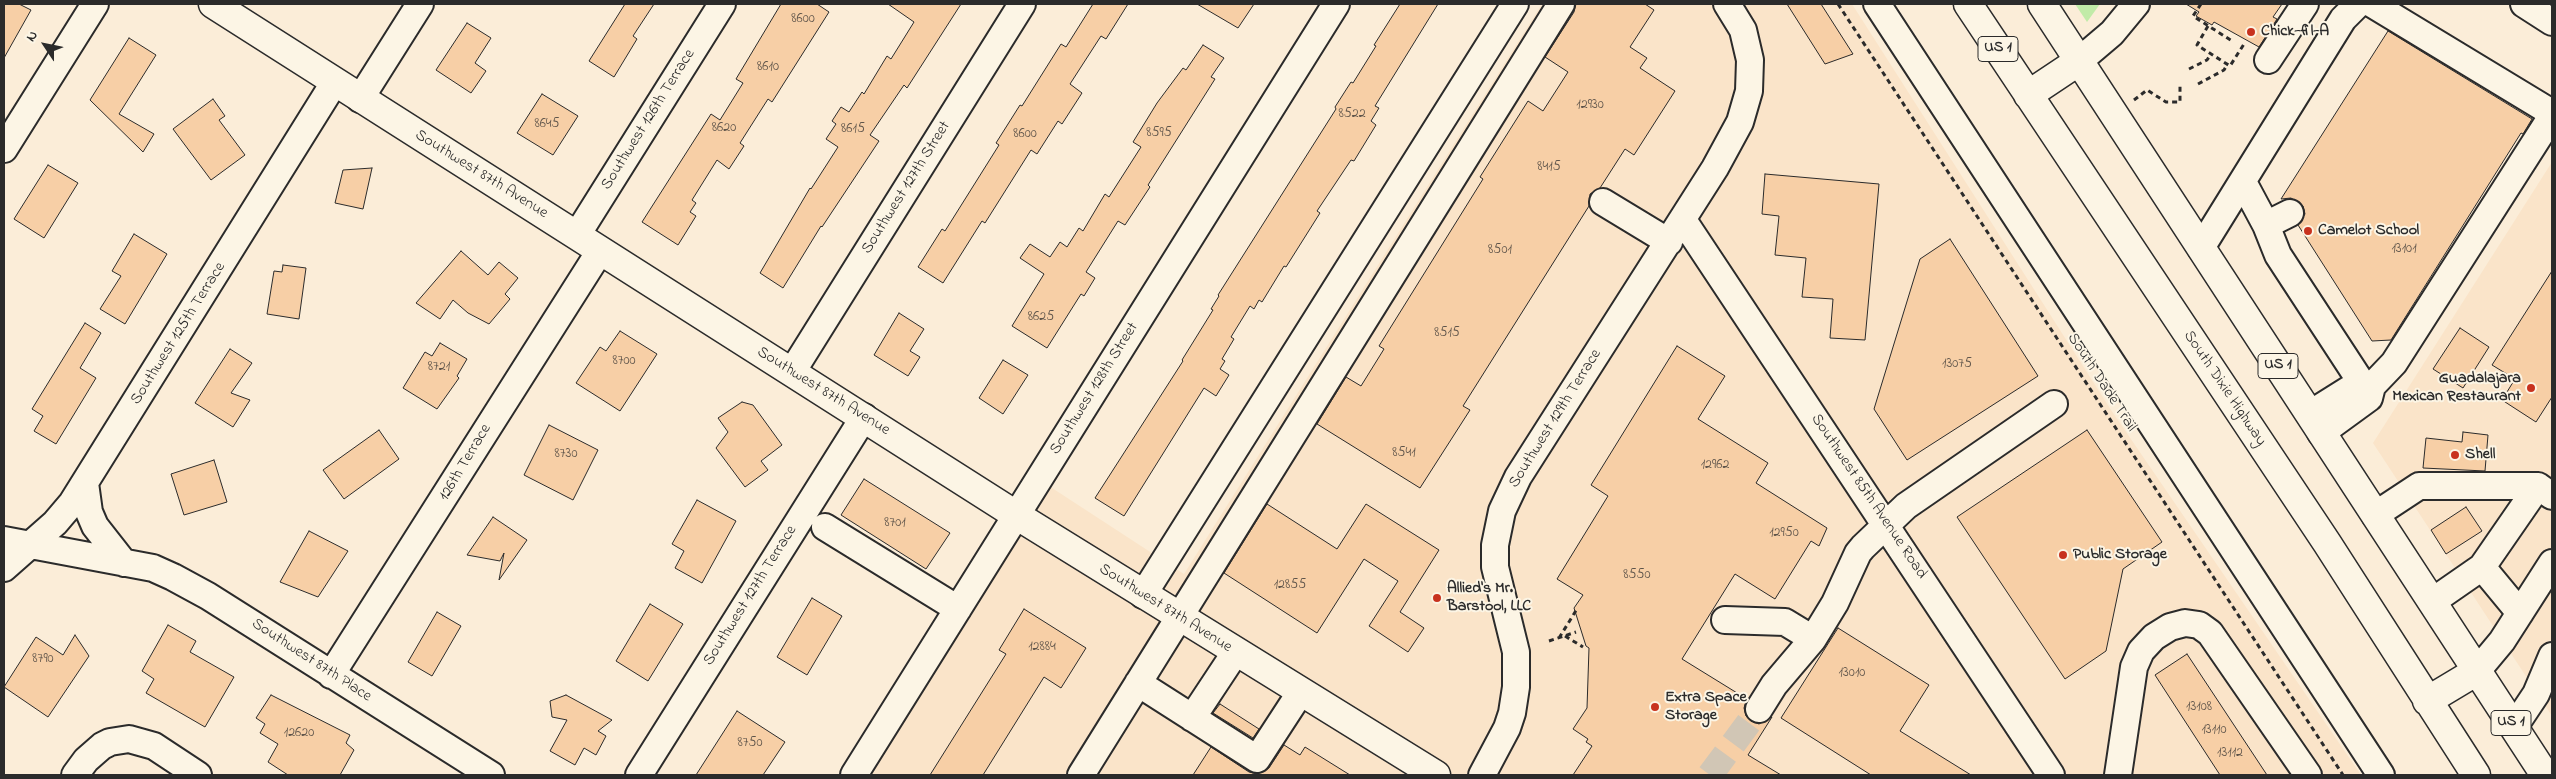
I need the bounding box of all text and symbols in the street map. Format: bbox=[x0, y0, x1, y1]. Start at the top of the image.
house number: 8600 bbox=[791, 12, 815, 28]
north arrow bbox=[20, 20, 70, 70]
place label: Chick-fil-A bbox=[2261, 22, 2329, 42]
marker: Chick-fil-A bbox=[2245, 26, 2257, 38]
text: N bbox=[21, 27, 43, 46]
road number: US 1 bbox=[1978, 36, 2018, 62]
street label: Southwest 126th Terrace bbox=[598, 46, 700, 194]
house number: 8610 bbox=[757, 60, 779, 76]
house number: 12930 bbox=[1576, 98, 1604, 114]
house number: 8522 bbox=[1338, 107, 1366, 123]
house number: 8645 bbox=[534, 117, 560, 133]
street label: Southwest 127th Street bbox=[858, 118, 956, 258]
house number: 8620 bbox=[712, 121, 736, 137]
house number: 8615 bbox=[841, 122, 865, 138]
street label: Southwest 87th Avenue bbox=[411, 126, 551, 224]
house number: 8595 bbox=[1146, 126, 1172, 142]
house number: 8600 bbox=[1013, 127, 1037, 143]
house number: 8415 bbox=[1537, 160, 1561, 176]
place label: Camelot School bbox=[2318, 221, 2419, 241]
marker: Camelot School bbox=[2302, 225, 2314, 237]
house number: 13101 bbox=[2391, 242, 2417, 258]
house number: 8501 bbox=[1488, 243, 1512, 259]
street label: Southwest 125th Terrace bbox=[127, 259, 231, 409]
house number: 8625 bbox=[1028, 310, 1054, 326]
street label: Southwest 128th Street bbox=[1047, 319, 1143, 459]
house number: 8515 bbox=[1434, 326, 1460, 342]
street label: South Dixie Highway bbox=[2178, 328, 2270, 450]
street label: South Dade Trail bbox=[2062, 330, 2140, 436]
street label: Southwest 87th Avenue bbox=[753, 343, 893, 441]
street label: Southwest 129th Terrace bbox=[1506, 346, 1606, 492]
house number: 8700 bbox=[612, 354, 636, 370]
road number: US 1 bbox=[2258, 354, 2298, 378]
house number: 13075 bbox=[1942, 357, 1972, 373]
house number: 8721 bbox=[428, 360, 450, 376]
place label: Guadalajara Mexican Restaurant bbox=[2392, 369, 2521, 407]
marker: Guadalajara Mexican Restaurant bbox=[2525, 382, 2537, 394]
street label: Southwest 85th Avenue Road bbox=[1806, 411, 1930, 583]
street label: 126th Terrace bbox=[436, 421, 496, 505]
place label: Shell bbox=[2465, 445, 2495, 465]
house number: 8541 bbox=[1392, 446, 1416, 462]
house number: 8730 bbox=[555, 447, 577, 463]
marker: Shell bbox=[2449, 449, 2461, 461]
house number: 12962 bbox=[1701, 458, 1729, 474]
house number: 8701 bbox=[884, 516, 906, 532]
street label: Southwest 127th Terrace bbox=[700, 522, 802, 670]
house number: 12950 bbox=[1769, 526, 1799, 542]
place label: Public Storage bbox=[2073, 545, 2167, 565]
marker: Public Storage bbox=[2057, 549, 2069, 561]
street label: Southwest 87th Avenue bbox=[1095, 560, 1235, 658]
house number: 8550 bbox=[1623, 568, 1651, 584]
house number: 12855 bbox=[1274, 578, 1306, 594]
place label: Allied's Mr. Barstool, LLC bbox=[1447, 579, 1531, 617]
marker: Allied's Mr. Barstool, LLC bbox=[1431, 592, 1443, 604]
street label: Southwest 87th Place bbox=[247, 615, 375, 707]
house number: 12884 bbox=[1028, 640, 1056, 656]
house number: 8790 bbox=[32, 652, 54, 668]
house number: 13010 bbox=[1839, 666, 1865, 682]
place label: Extra Space Storage bbox=[1665, 688, 1747, 726]
house number: 13108 bbox=[2186, 700, 2212, 716]
marker: Extra Space Storage bbox=[1649, 701, 1661, 713]
road number: US 1 bbox=[2491, 710, 2531, 736]
house number: 13110 bbox=[2201, 723, 2227, 739]
house number: 12620 bbox=[284, 726, 314, 742]
house number: 8750 bbox=[737, 736, 763, 752]
house number: 13112 bbox=[2217, 746, 2243, 762]

